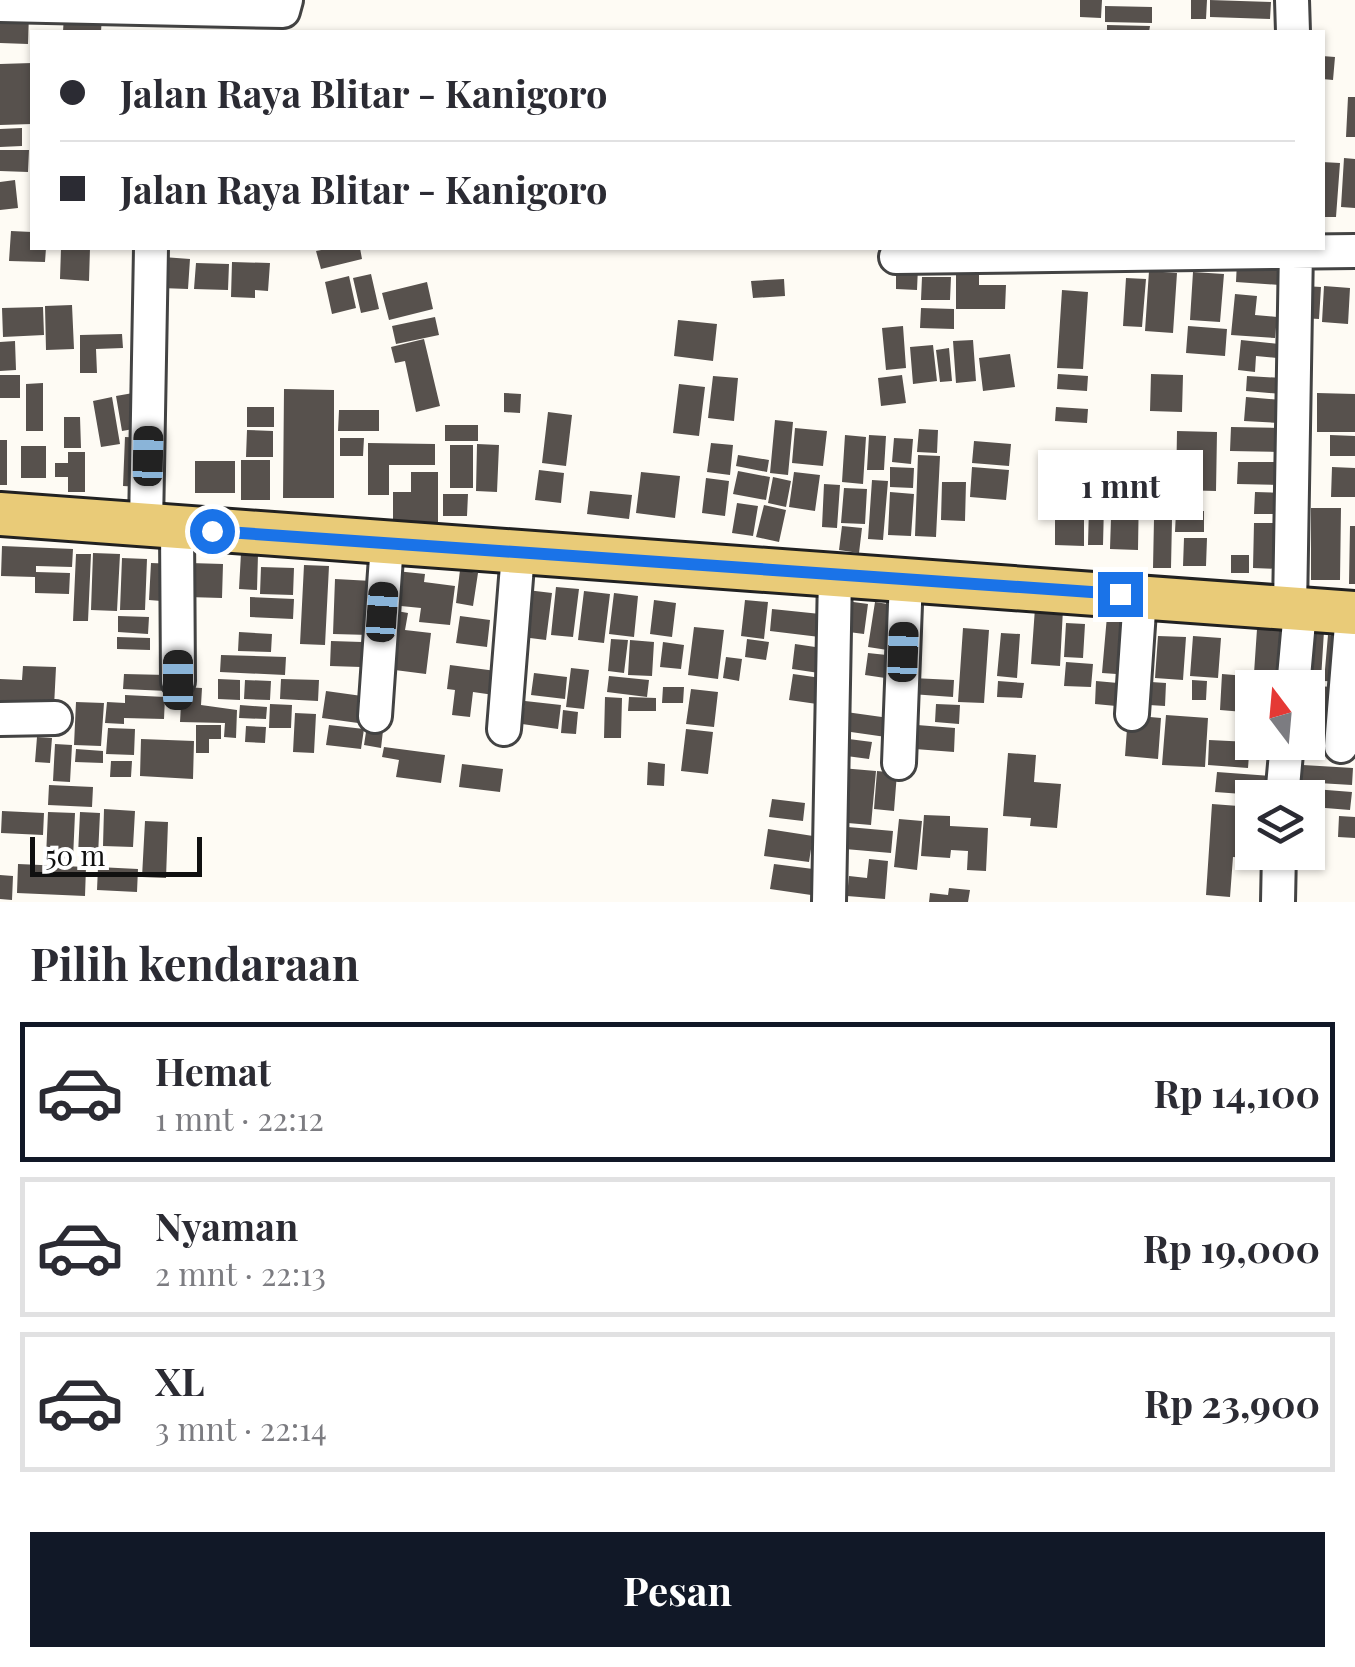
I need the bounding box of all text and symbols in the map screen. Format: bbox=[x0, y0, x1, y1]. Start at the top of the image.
text: Jalan Raya Blitar - Kanigoro bbox=[120, 67, 607, 118]
text: Jalan Raya Blitar - Kanigoro bbox=[120, 163, 607, 214]
car bbox=[132, 426, 164, 486]
callout: 1 mnt bbox=[1038, 449, 1202, 519]
text: 1 mnt bbox=[1081, 463, 1160, 506]
route start bbox=[190, 509, 235, 554]
route end bbox=[1098, 572, 1143, 617]
car bbox=[365, 581, 399, 643]
car bbox=[887, 621, 919, 683]
car bbox=[163, 650, 193, 710]
north arrow bbox=[1235, 670, 1325, 760]
map controls bbox=[1235, 670, 1325, 870]
button: layers bbox=[1235, 780, 1325, 870]
scale bar bbox=[30, 832, 202, 876]
text: 50 m bbox=[45, 836, 105, 873]
text: Pilih kendaraan bbox=[30, 932, 359, 992]
text: Hemat bbox=[155, 1045, 271, 1096]
icon: car bbox=[35, 1047, 125, 1137]
text: Rp 14,100 bbox=[1154, 1067, 1320, 1118]
text: 1 mnt · 22:12 bbox=[155, 1096, 324, 1139]
text: Nyaman bbox=[155, 1200, 298, 1251]
icon: car bbox=[35, 1202, 125, 1292]
text: Rp 19,000 bbox=[1143, 1222, 1320, 1273]
text: 2 mnt · 22:13 bbox=[155, 1251, 326, 1294]
text: XL bbox=[155, 1355, 204, 1406]
icon: car bbox=[35, 1357, 125, 1447]
text: Rp 23,900 bbox=[1144, 1377, 1320, 1428]
text: 3 mnt · 22:14 bbox=[155, 1406, 327, 1449]
button: Pesan bbox=[30, 1532, 1325, 1647]

